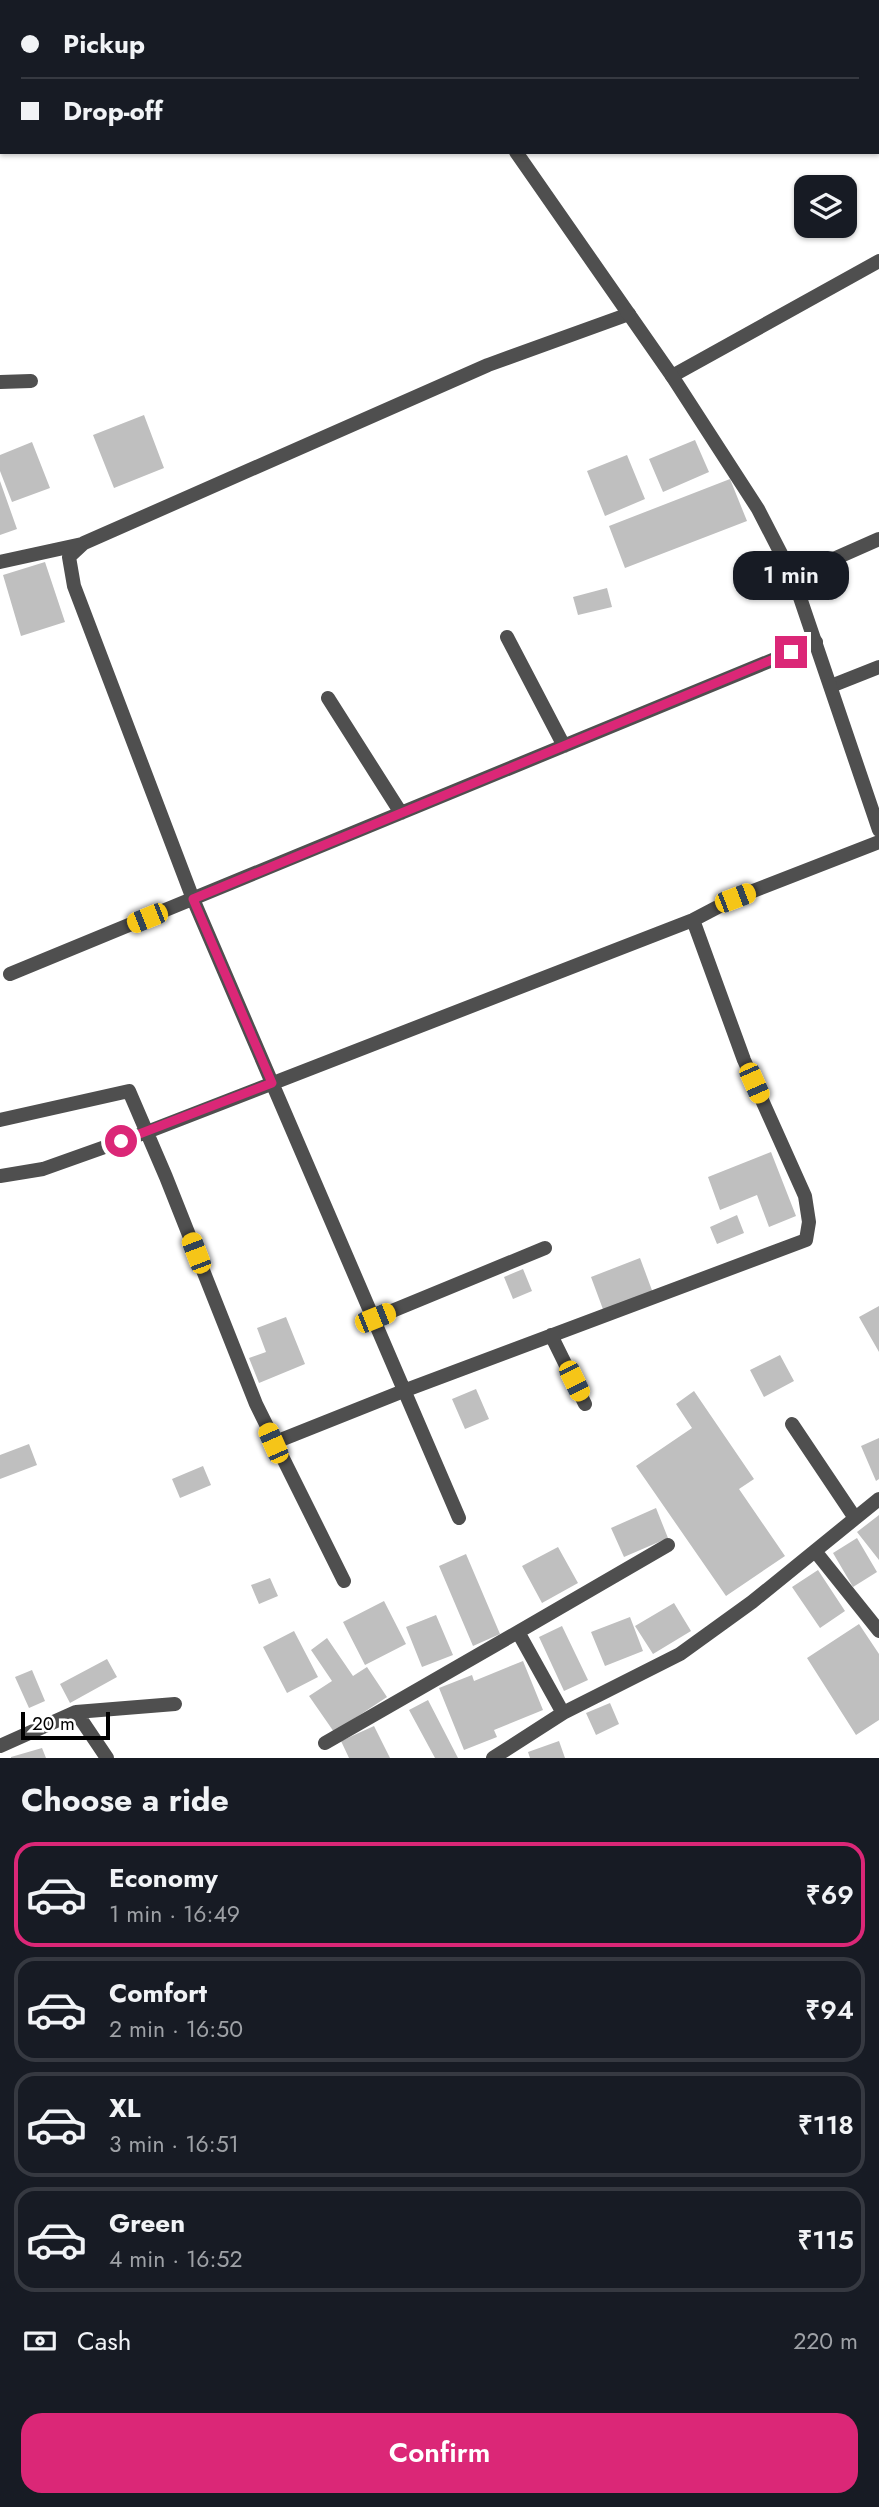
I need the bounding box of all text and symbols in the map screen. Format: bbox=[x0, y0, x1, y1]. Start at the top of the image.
text: Pickup bbox=[63, 25, 145, 63]
text: Drop-off bbox=[63, 92, 163, 130]
map controls bbox=[794, 175, 857, 238]
button: layers bbox=[794, 175, 857, 238]
callout: 1 min bbox=[733, 550, 849, 600]
text: 1 min bbox=[763, 558, 819, 592]
route end bbox=[775, 636, 807, 668]
car bbox=[712, 881, 759, 915]
car bbox=[124, 900, 171, 936]
car bbox=[736, 1060, 773, 1106]
route start bbox=[105, 1125, 137, 1157]
car bbox=[179, 1230, 214, 1276]
car bbox=[352, 1300, 399, 1336]
car bbox=[556, 1358, 593, 1404]
car bbox=[255, 1420, 292, 1466]
scale bar bbox=[21, 1709, 110, 1741]
text: 20 m bbox=[32, 1710, 75, 1737]
text: Choose a ride bbox=[21, 1777, 229, 1823]
text: Economy bbox=[109, 1859, 218, 1897]
icon: car bbox=[25, 1863, 88, 1926]
text: ₹69 bbox=[806, 1876, 854, 1914]
text: 1 min · 16:49 bbox=[109, 1897, 240, 1931]
text: Comfort bbox=[109, 1974, 207, 2012]
icon: car bbox=[25, 1978, 88, 2041]
text: ₹94 bbox=[805, 1991, 854, 2029]
text: 2 min · 16:50 bbox=[109, 2012, 243, 2046]
text: XL bbox=[109, 2089, 141, 2127]
icon: car bbox=[25, 2093, 88, 2156]
text: ₹118 bbox=[798, 2106, 854, 2144]
text: 3 min · 16:51 bbox=[109, 2127, 239, 2161]
text: Green bbox=[109, 2204, 185, 2242]
icon: car bbox=[25, 2208, 88, 2271]
text: ₹115 bbox=[797, 2221, 854, 2259]
text: 4 min · 16:52 bbox=[109, 2242, 243, 2276]
icon: cash bbox=[21, 2322, 59, 2360]
text: Cash bbox=[77, 2322, 131, 2360]
text: 220 m bbox=[793, 2324, 858, 2358]
button: Confirm bbox=[21, 2413, 858, 2493]

